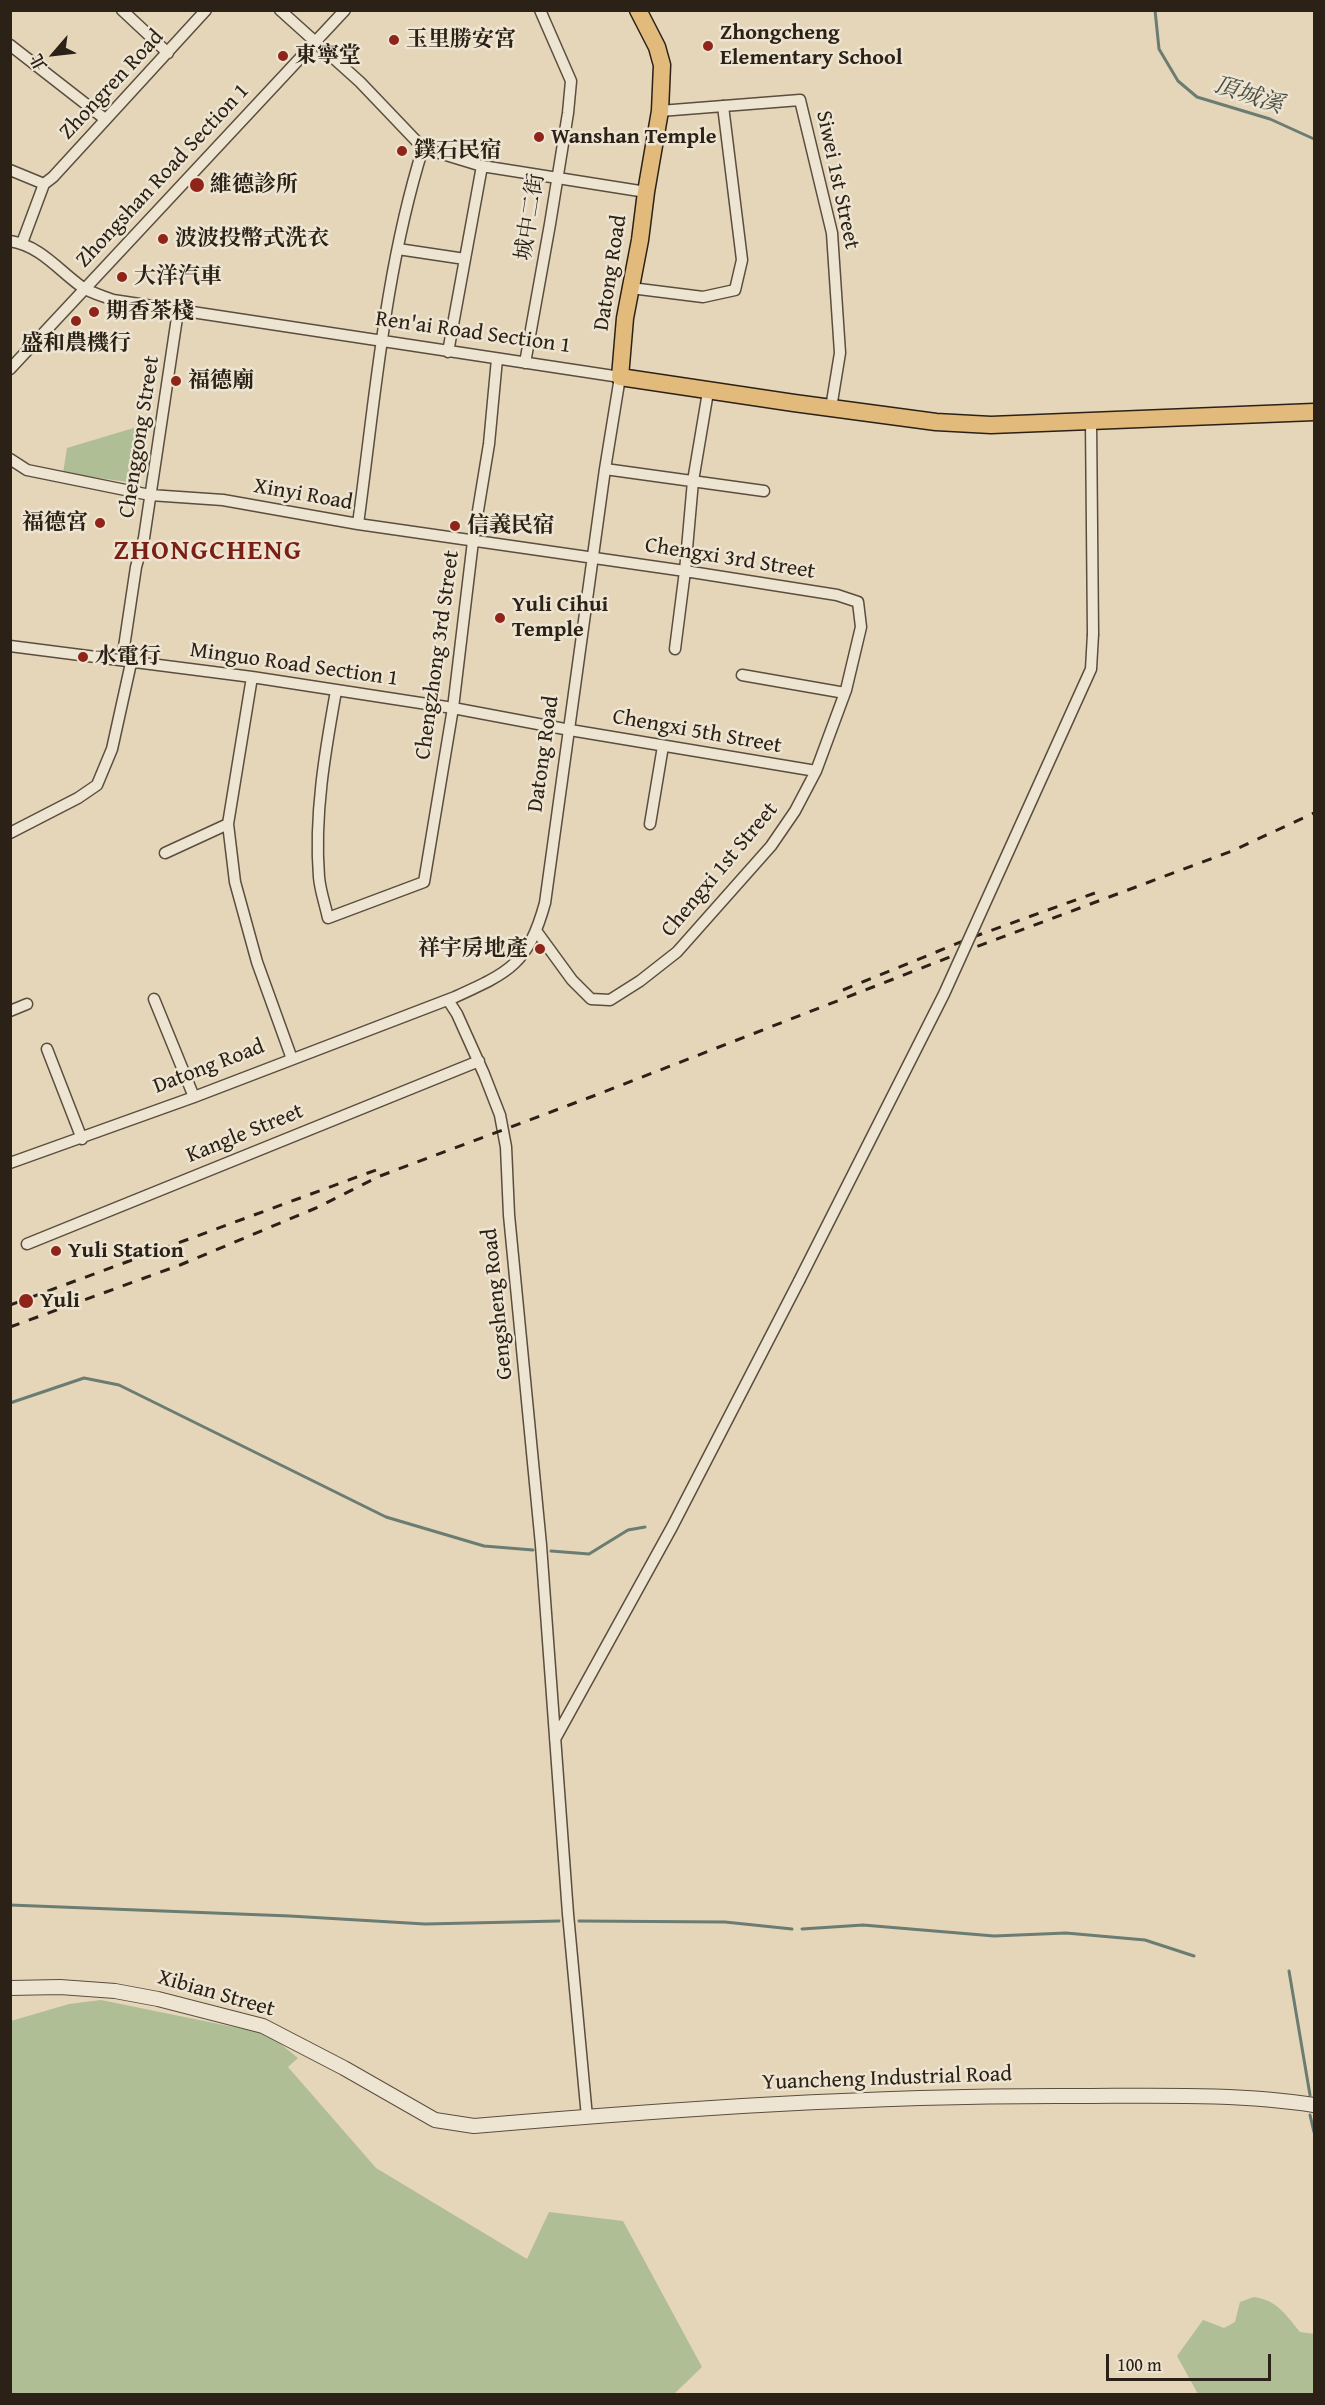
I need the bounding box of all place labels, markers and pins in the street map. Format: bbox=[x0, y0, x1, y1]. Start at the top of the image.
place label: Zhongcheng Elementary School bbox=[720, 20, 902, 72]
place label: 玉里勝安宮 bbox=[406, 27, 516, 53]
marker: 玉里勝安宮 bbox=[387, 33, 401, 47]
marker: Zhongcheng Elementary School bbox=[701, 39, 715, 53]
place label: 東寧堂 bbox=[295, 43, 361, 69]
marker: 東寧堂 bbox=[276, 49, 290, 63]
place label: Wanshan Temple bbox=[551, 124, 717, 150]
marker: Wanshan Temple bbox=[532, 130, 546, 144]
place label: 鏷石民宿 bbox=[414, 138, 502, 164]
marker: 鏷石民宿 bbox=[395, 144, 409, 158]
place label: 維德診所 bbox=[210, 172, 298, 198]
marker: 維德診所 bbox=[188, 176, 206, 194]
place label: 波波投幣式洗衣 bbox=[175, 226, 329, 252]
marker: 波波投幣式洗衣 bbox=[156, 232, 170, 246]
place label: 大洋汽車 bbox=[134, 264, 222, 290]
marker: 大洋汽車 bbox=[115, 270, 129, 284]
place label: 期香茶棧 bbox=[106, 299, 194, 325]
marker: 期香茶棧 bbox=[87, 305, 101, 319]
marker: 盛和農機行 bbox=[69, 314, 83, 328]
place label: 盛和農機行 bbox=[21, 331, 131, 357]
place label: 福德廟 bbox=[188, 368, 254, 394]
marker: 福德廟 bbox=[169, 374, 183, 388]
place label: 福德宮 bbox=[22, 510, 88, 536]
place label: 信義民宿 bbox=[467, 513, 555, 539]
marker: 福德宮 bbox=[93, 516, 107, 530]
marker: 信義民宿 bbox=[448, 519, 462, 533]
place label: Yuli Cihui Temple bbox=[512, 592, 608, 644]
marker: Yuli Cihui Temple bbox=[493, 611, 507, 625]
place label: 水電行 bbox=[95, 644, 161, 670]
marker: 水電行 bbox=[76, 650, 90, 664]
place label: 祥宇房地產 bbox=[418, 936, 528, 962]
marker: 祥宇房地產 bbox=[533, 942, 547, 956]
place label: Yuli Station bbox=[68, 1238, 184, 1264]
marker: Yuli Station bbox=[49, 1244, 63, 1258]
place label: Yuli bbox=[40, 1288, 80, 1314]
marker: Yuli bbox=[17, 1292, 35, 1310]

